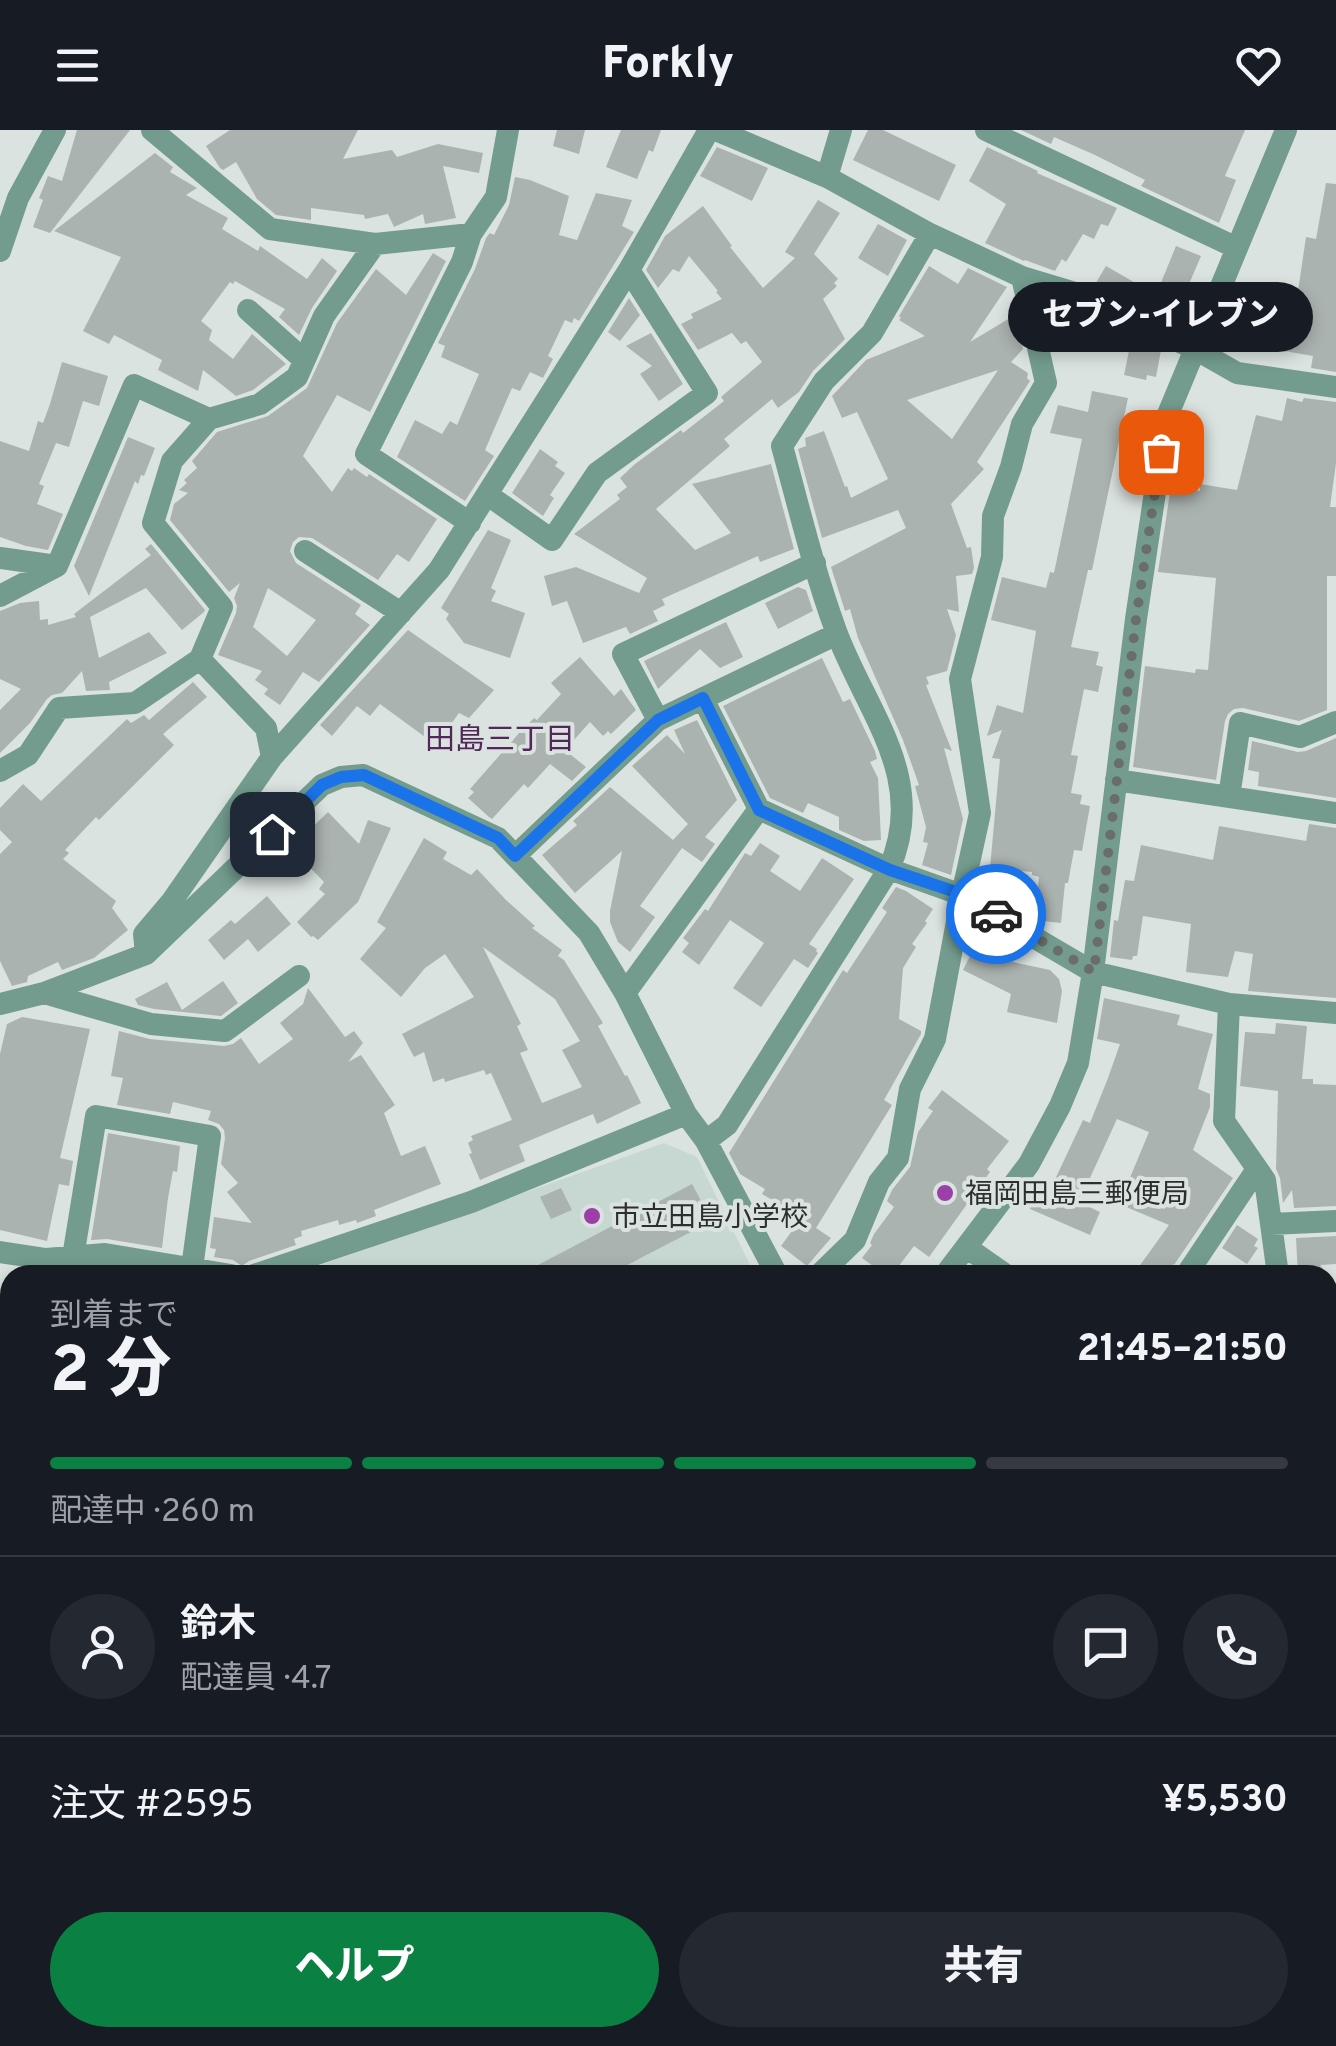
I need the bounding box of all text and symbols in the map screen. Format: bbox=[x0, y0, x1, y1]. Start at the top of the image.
text: Forkly bbox=[602, 37, 734, 94]
icon: menu bbox=[50, 38, 105, 93]
icon: heart bbox=[1231, 38, 1286, 93]
callout: セブン-イレブン bbox=[1008, 282, 1314, 352]
text: セブン-イレブン bbox=[1042, 297, 1279, 337]
pin bbox=[1119, 410, 1204, 495]
icon: bag bbox=[1134, 425, 1189, 480]
district label: 田島三丁目 bbox=[425, 723, 575, 760]
pin bbox=[230, 792, 315, 877]
icon: home bbox=[245, 807, 300, 862]
courier bbox=[946, 864, 1046, 964]
icon: car bbox=[969, 887, 1024, 942]
place label: 福岡田島三郵便局 bbox=[965, 1178, 1189, 1214]
marker: 福岡田島三郵便局 bbox=[934, 1182, 956, 1204]
place label: 市立田島小学校 bbox=[612, 1201, 808, 1237]
marker: 市立田島小学校 bbox=[581, 1205, 603, 1227]
text: 到着まで bbox=[50, 1297, 178, 1337]
text: 21:45–21:50 bbox=[1077, 1326, 1288, 1375]
text: 2 分 bbox=[50, 1333, 171, 1415]
text: 配達中 · 260 m bbox=[50, 1493, 255, 1533]
button: person bbox=[50, 1594, 155, 1699]
button: chat bbox=[1053, 1594, 1158, 1699]
button: phone bbox=[1183, 1594, 1288, 1699]
text: 鈴木 bbox=[180, 1602, 256, 1651]
text: 配達員 · 4.7 bbox=[180, 1660, 332, 1700]
text: ¥5,530 bbox=[1162, 1777, 1288, 1826]
text: 注文 #2595 bbox=[50, 1782, 254, 1831]
button: ヘルプ bbox=[50, 1912, 659, 2027]
button: 共有 bbox=[679, 1912, 1288, 2027]

